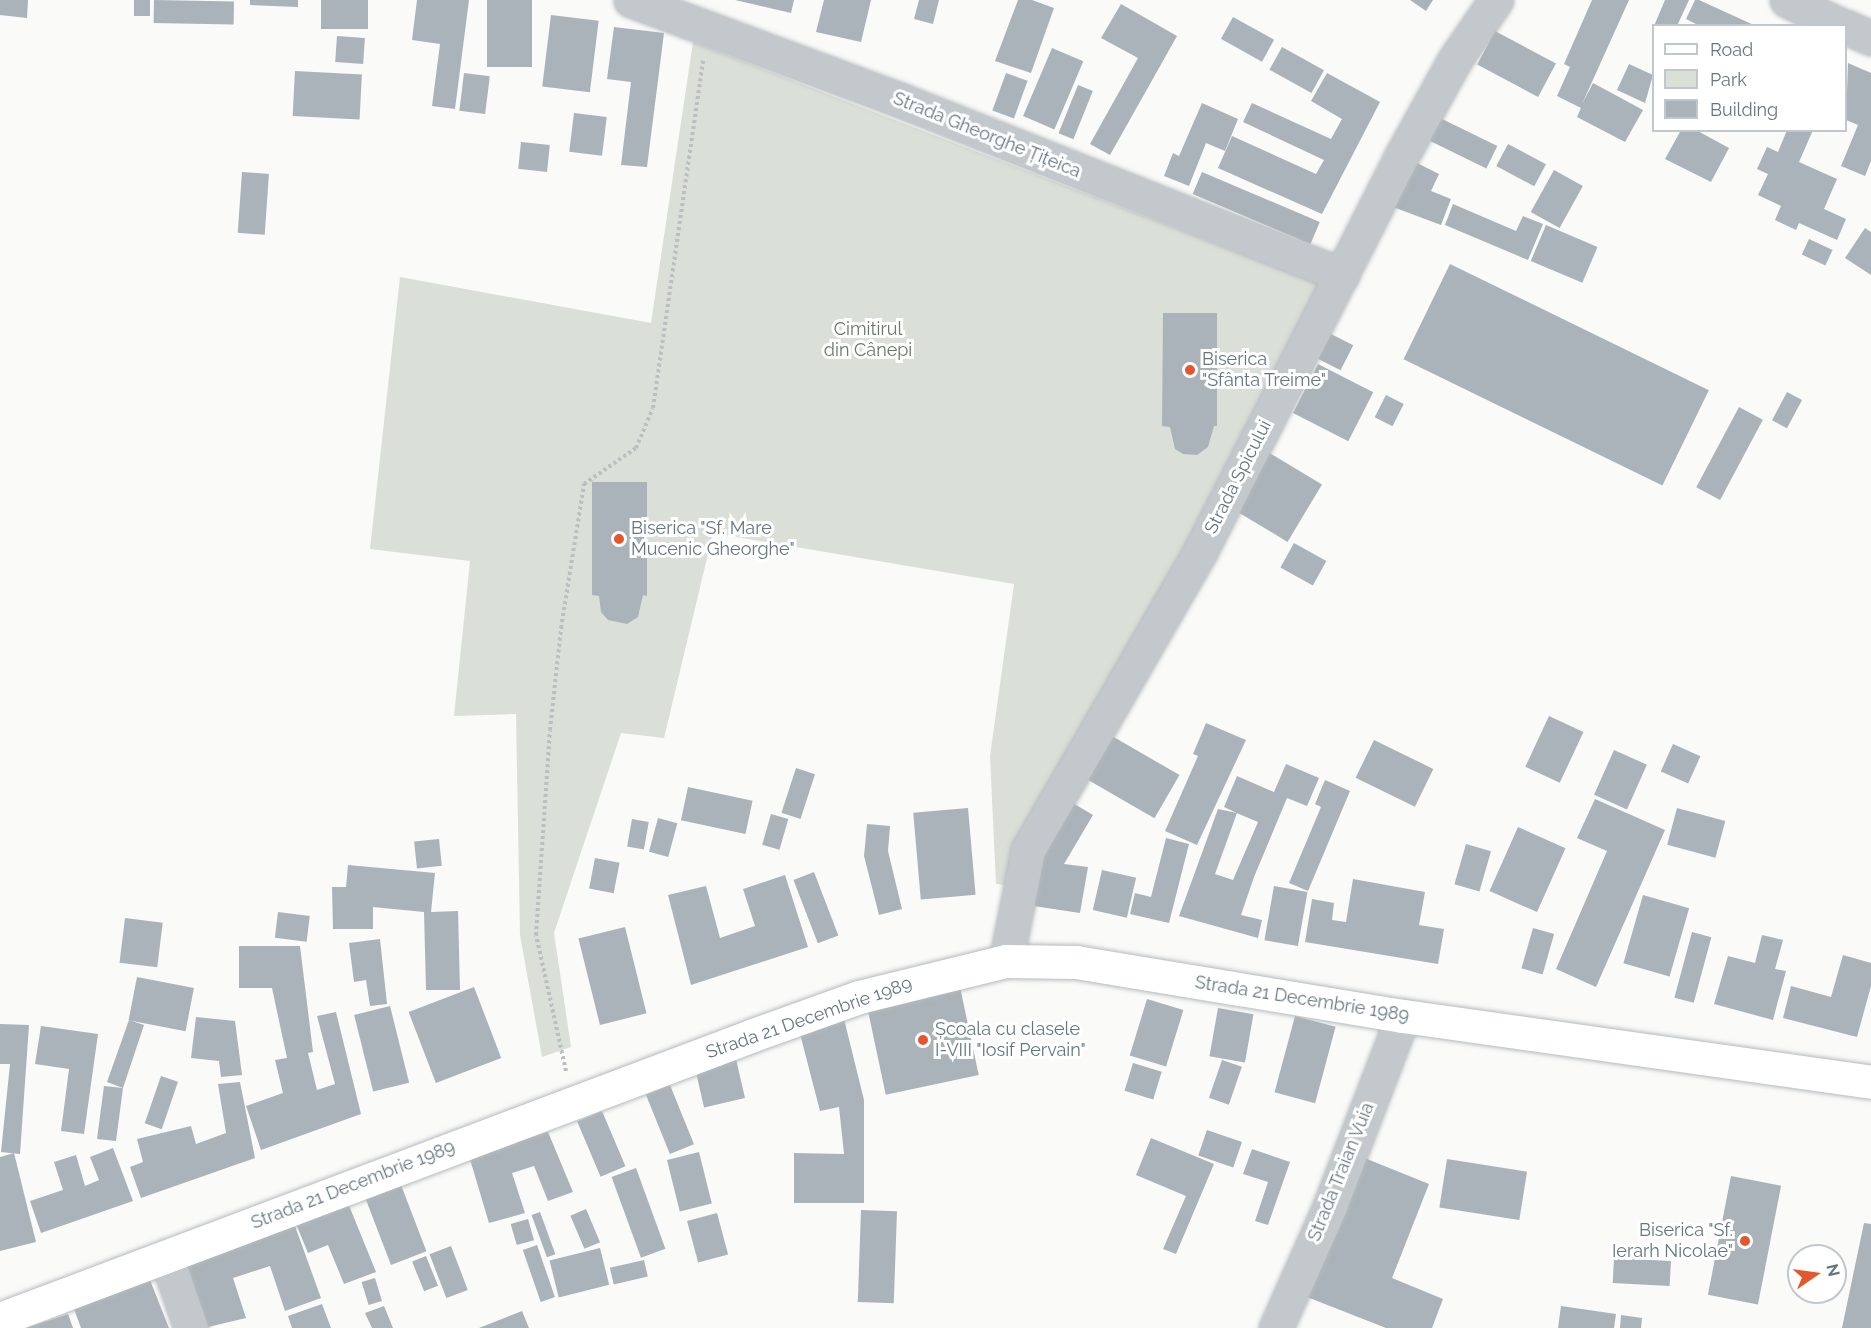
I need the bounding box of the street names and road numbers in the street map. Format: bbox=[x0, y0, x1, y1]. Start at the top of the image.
street label: Strada Gheorghe Țițeica bbox=[890, 87, 1084, 183]
street label: Strada Spicului bbox=[1200, 417, 1276, 537]
street label: Strada 21 Decembrie 1989 bbox=[1193, 971, 1411, 1027]
street label: Strada 21 Decembrie 1989 bbox=[703, 973, 915, 1063]
street label: Strada Traian Vuia bbox=[1303, 1099, 1379, 1245]
street label: Strada 21 Decembrie 1989 bbox=[248, 1136, 458, 1234]

